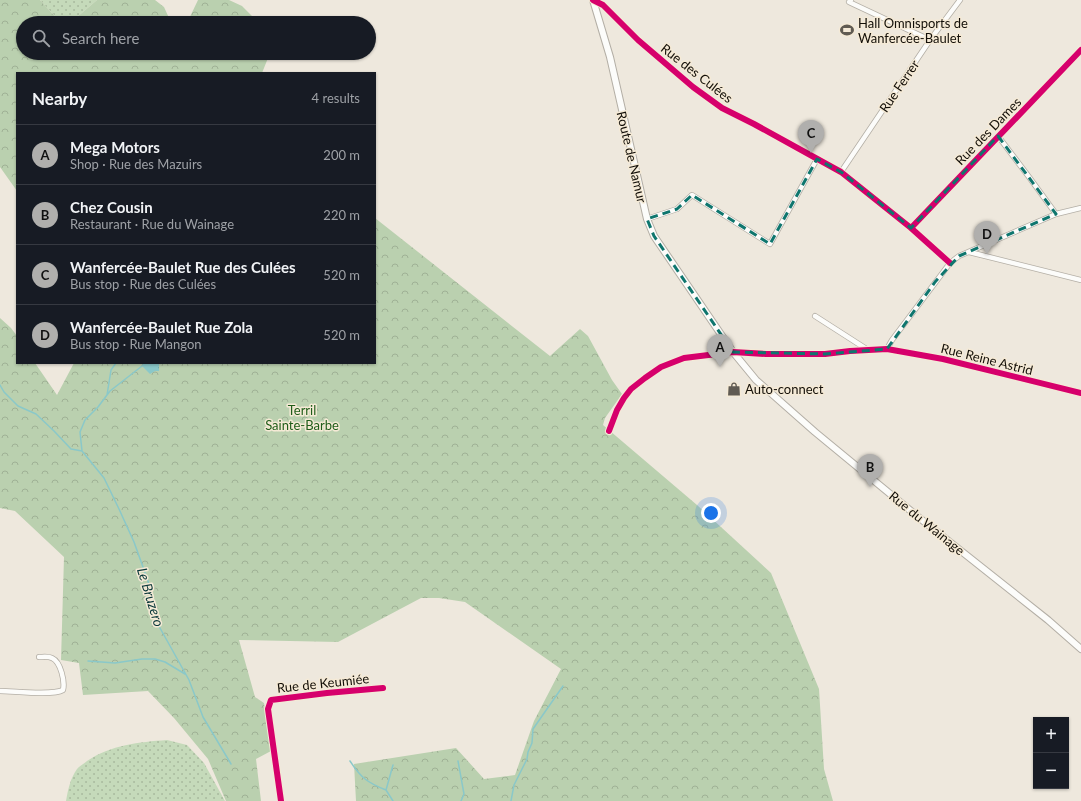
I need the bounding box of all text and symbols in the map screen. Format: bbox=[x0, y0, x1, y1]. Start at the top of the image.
place label: Hall Omnisports de Wanfercée-Baulet bbox=[858, 15, 968, 46]
search box bbox=[16, 16, 376, 60]
sports icon: Hall Omnisports de Wanfercée-Baulet bbox=[839, 22, 855, 38]
icon: search bbox=[30, 27, 52, 49]
text: Search here bbox=[62, 29, 139, 47]
street label: Rue des Culées bbox=[658, 40, 736, 106]
street label: Rue Ferrer bbox=[876, 57, 922, 115]
text: Nearby bbox=[32, 88, 87, 109]
text: 4 results bbox=[312, 90, 360, 106]
street label: Rue des Dames bbox=[952, 94, 1024, 168]
street label: Route de Namur bbox=[614, 110, 650, 205]
pin: C bbox=[798, 120, 824, 153]
text: Mega Motors bbox=[70, 138, 160, 156]
text: A bbox=[40, 147, 50, 163]
text: 200 m bbox=[323, 147, 360, 163]
text: Shop · Rue des Mazuirs bbox=[70, 156, 202, 172]
text: Chez Cousin bbox=[70, 198, 153, 216]
text: B bbox=[41, 207, 49, 223]
text: 220 m bbox=[323, 207, 360, 223]
text: Restaurant · Rue du Wainage bbox=[70, 216, 234, 232]
pin: D bbox=[974, 221, 1000, 254]
text: Wanfercée-Baulet Rue des Culées bbox=[70, 258, 296, 276]
text: C bbox=[41, 267, 49, 283]
text: 520 m bbox=[323, 267, 360, 283]
text: Bus stop · Rue des Culées bbox=[70, 276, 216, 292]
text: Wanfercée-Baulet Rue Zola bbox=[70, 318, 253, 336]
text: D bbox=[40, 327, 50, 343]
text: 520 m bbox=[323, 327, 360, 343]
pin: A bbox=[707, 334, 733, 367]
text: Bus stop · Rue Mangon bbox=[70, 336, 202, 352]
street label: Rue Reine Astrid bbox=[939, 340, 1035, 378]
shop icon: Auto-connect bbox=[726, 381, 742, 397]
place label: Auto-connect bbox=[745, 381, 824, 397]
park label: Terril Sainte-Barbe bbox=[265, 402, 339, 433]
pin: B bbox=[857, 454, 883, 487]
street label: Rue du Wainage bbox=[886, 488, 968, 558]
your location bbox=[701, 503, 721, 523]
water label: Le Bruzero bbox=[134, 565, 168, 629]
street label: Rue de Keumiée bbox=[276, 670, 370, 696]
map controls bbox=[1033, 717, 1069, 789]
button: + bbox=[1033, 717, 1069, 753]
button: − bbox=[1033, 753, 1069, 789]

